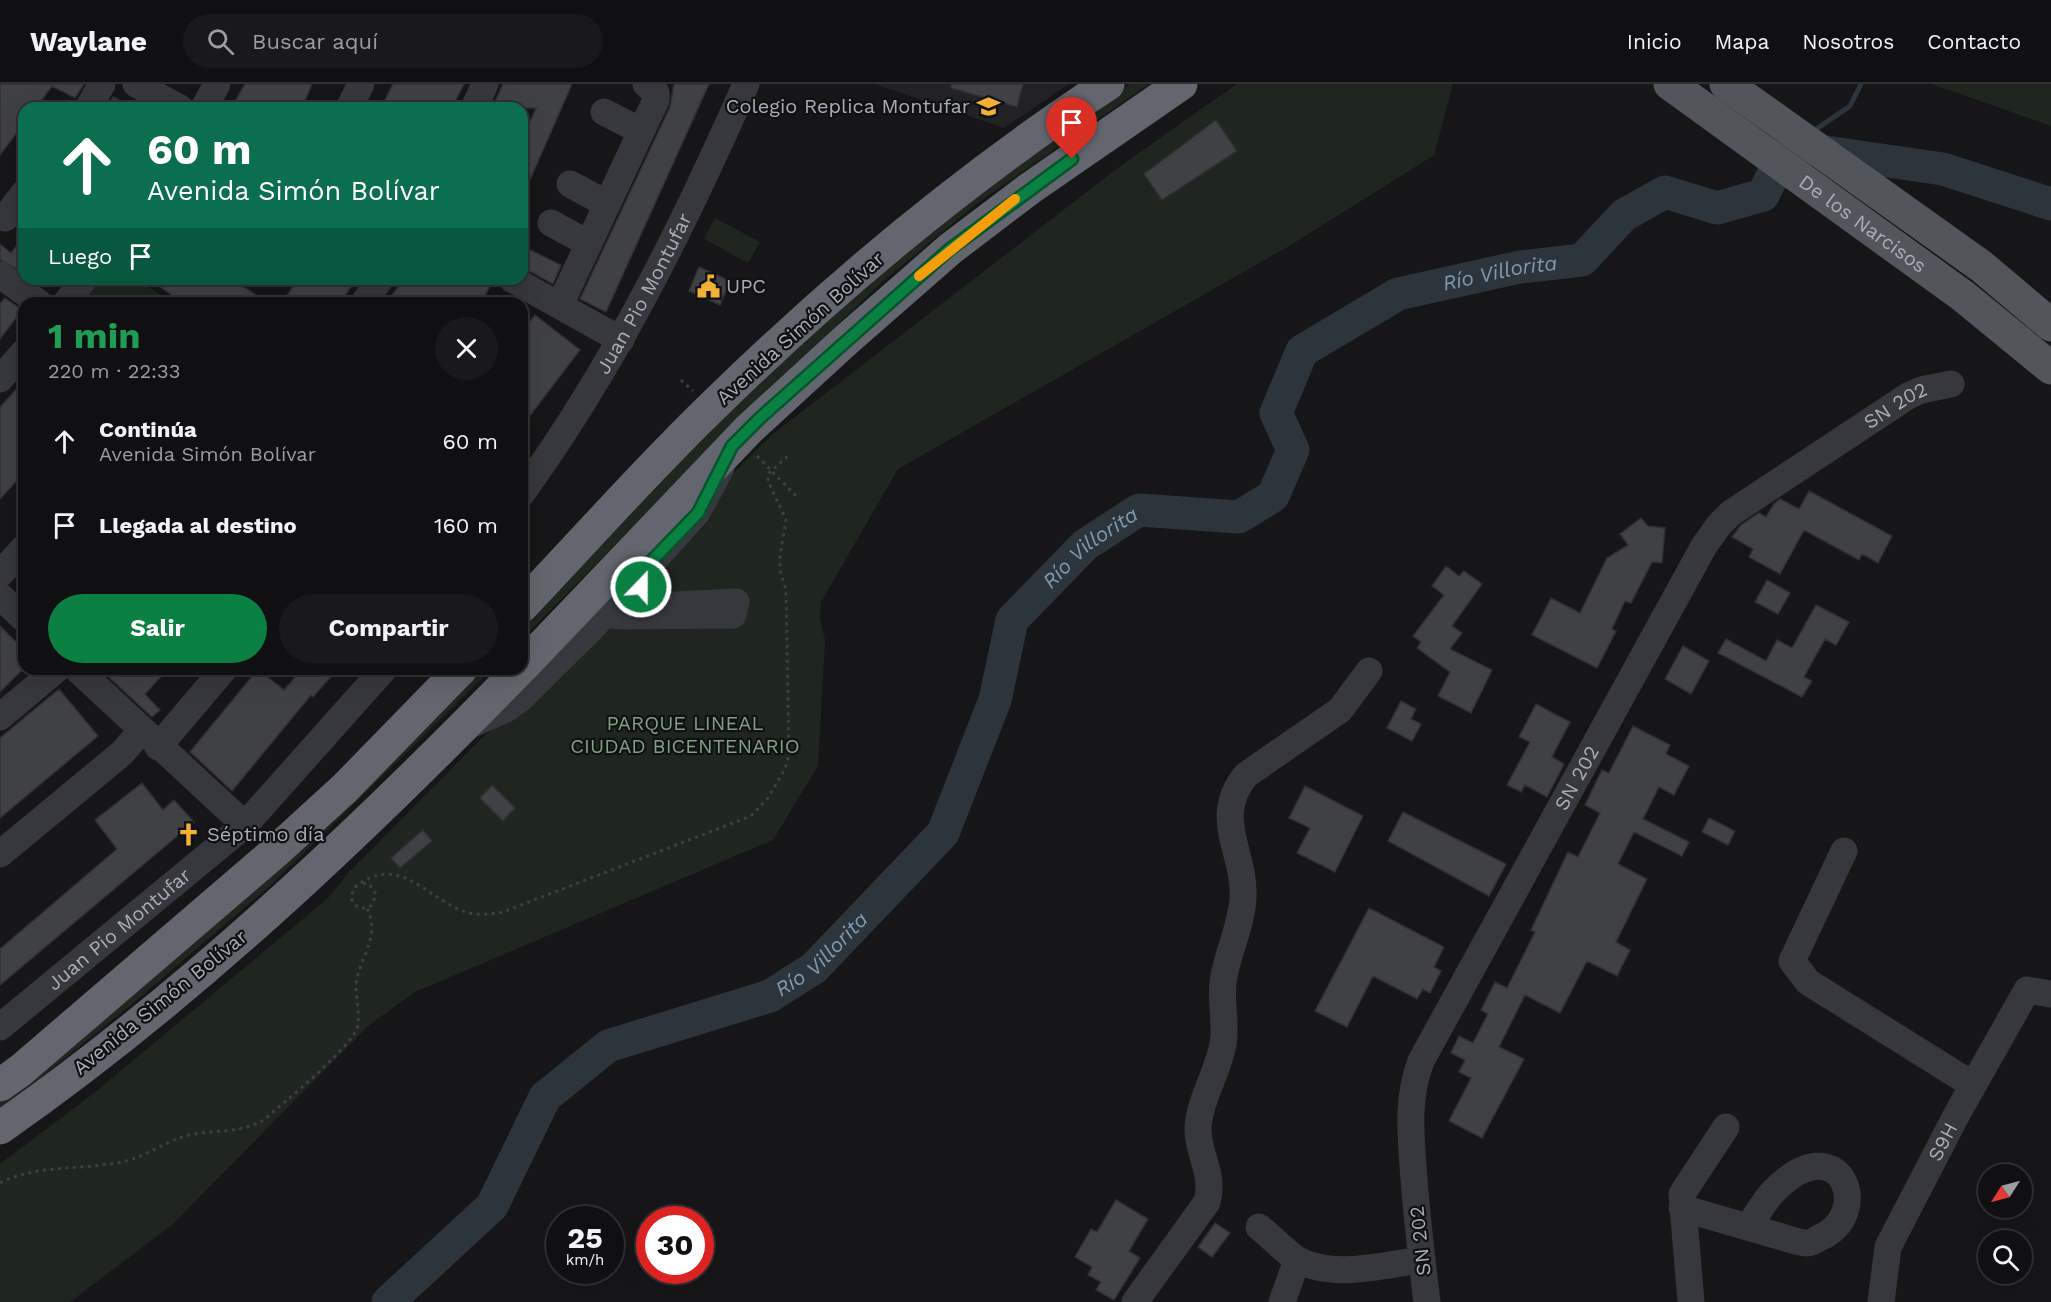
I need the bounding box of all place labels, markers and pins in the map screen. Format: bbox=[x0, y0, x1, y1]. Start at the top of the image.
school or university icon: Colegio Replica Montufar bbox=[975, 93, 1001, 119]
place label: Colegio Replica Montufar bbox=[726, 94, 970, 118]
pin bbox=[1046, 97, 1097, 159]
public building icon: UPC bbox=[695, 273, 721, 299]
place label: UPC bbox=[726, 274, 766, 298]
church icon: Séptimo día bbox=[176, 821, 202, 847]
place label: Séptimo día bbox=[207, 822, 324, 846]

